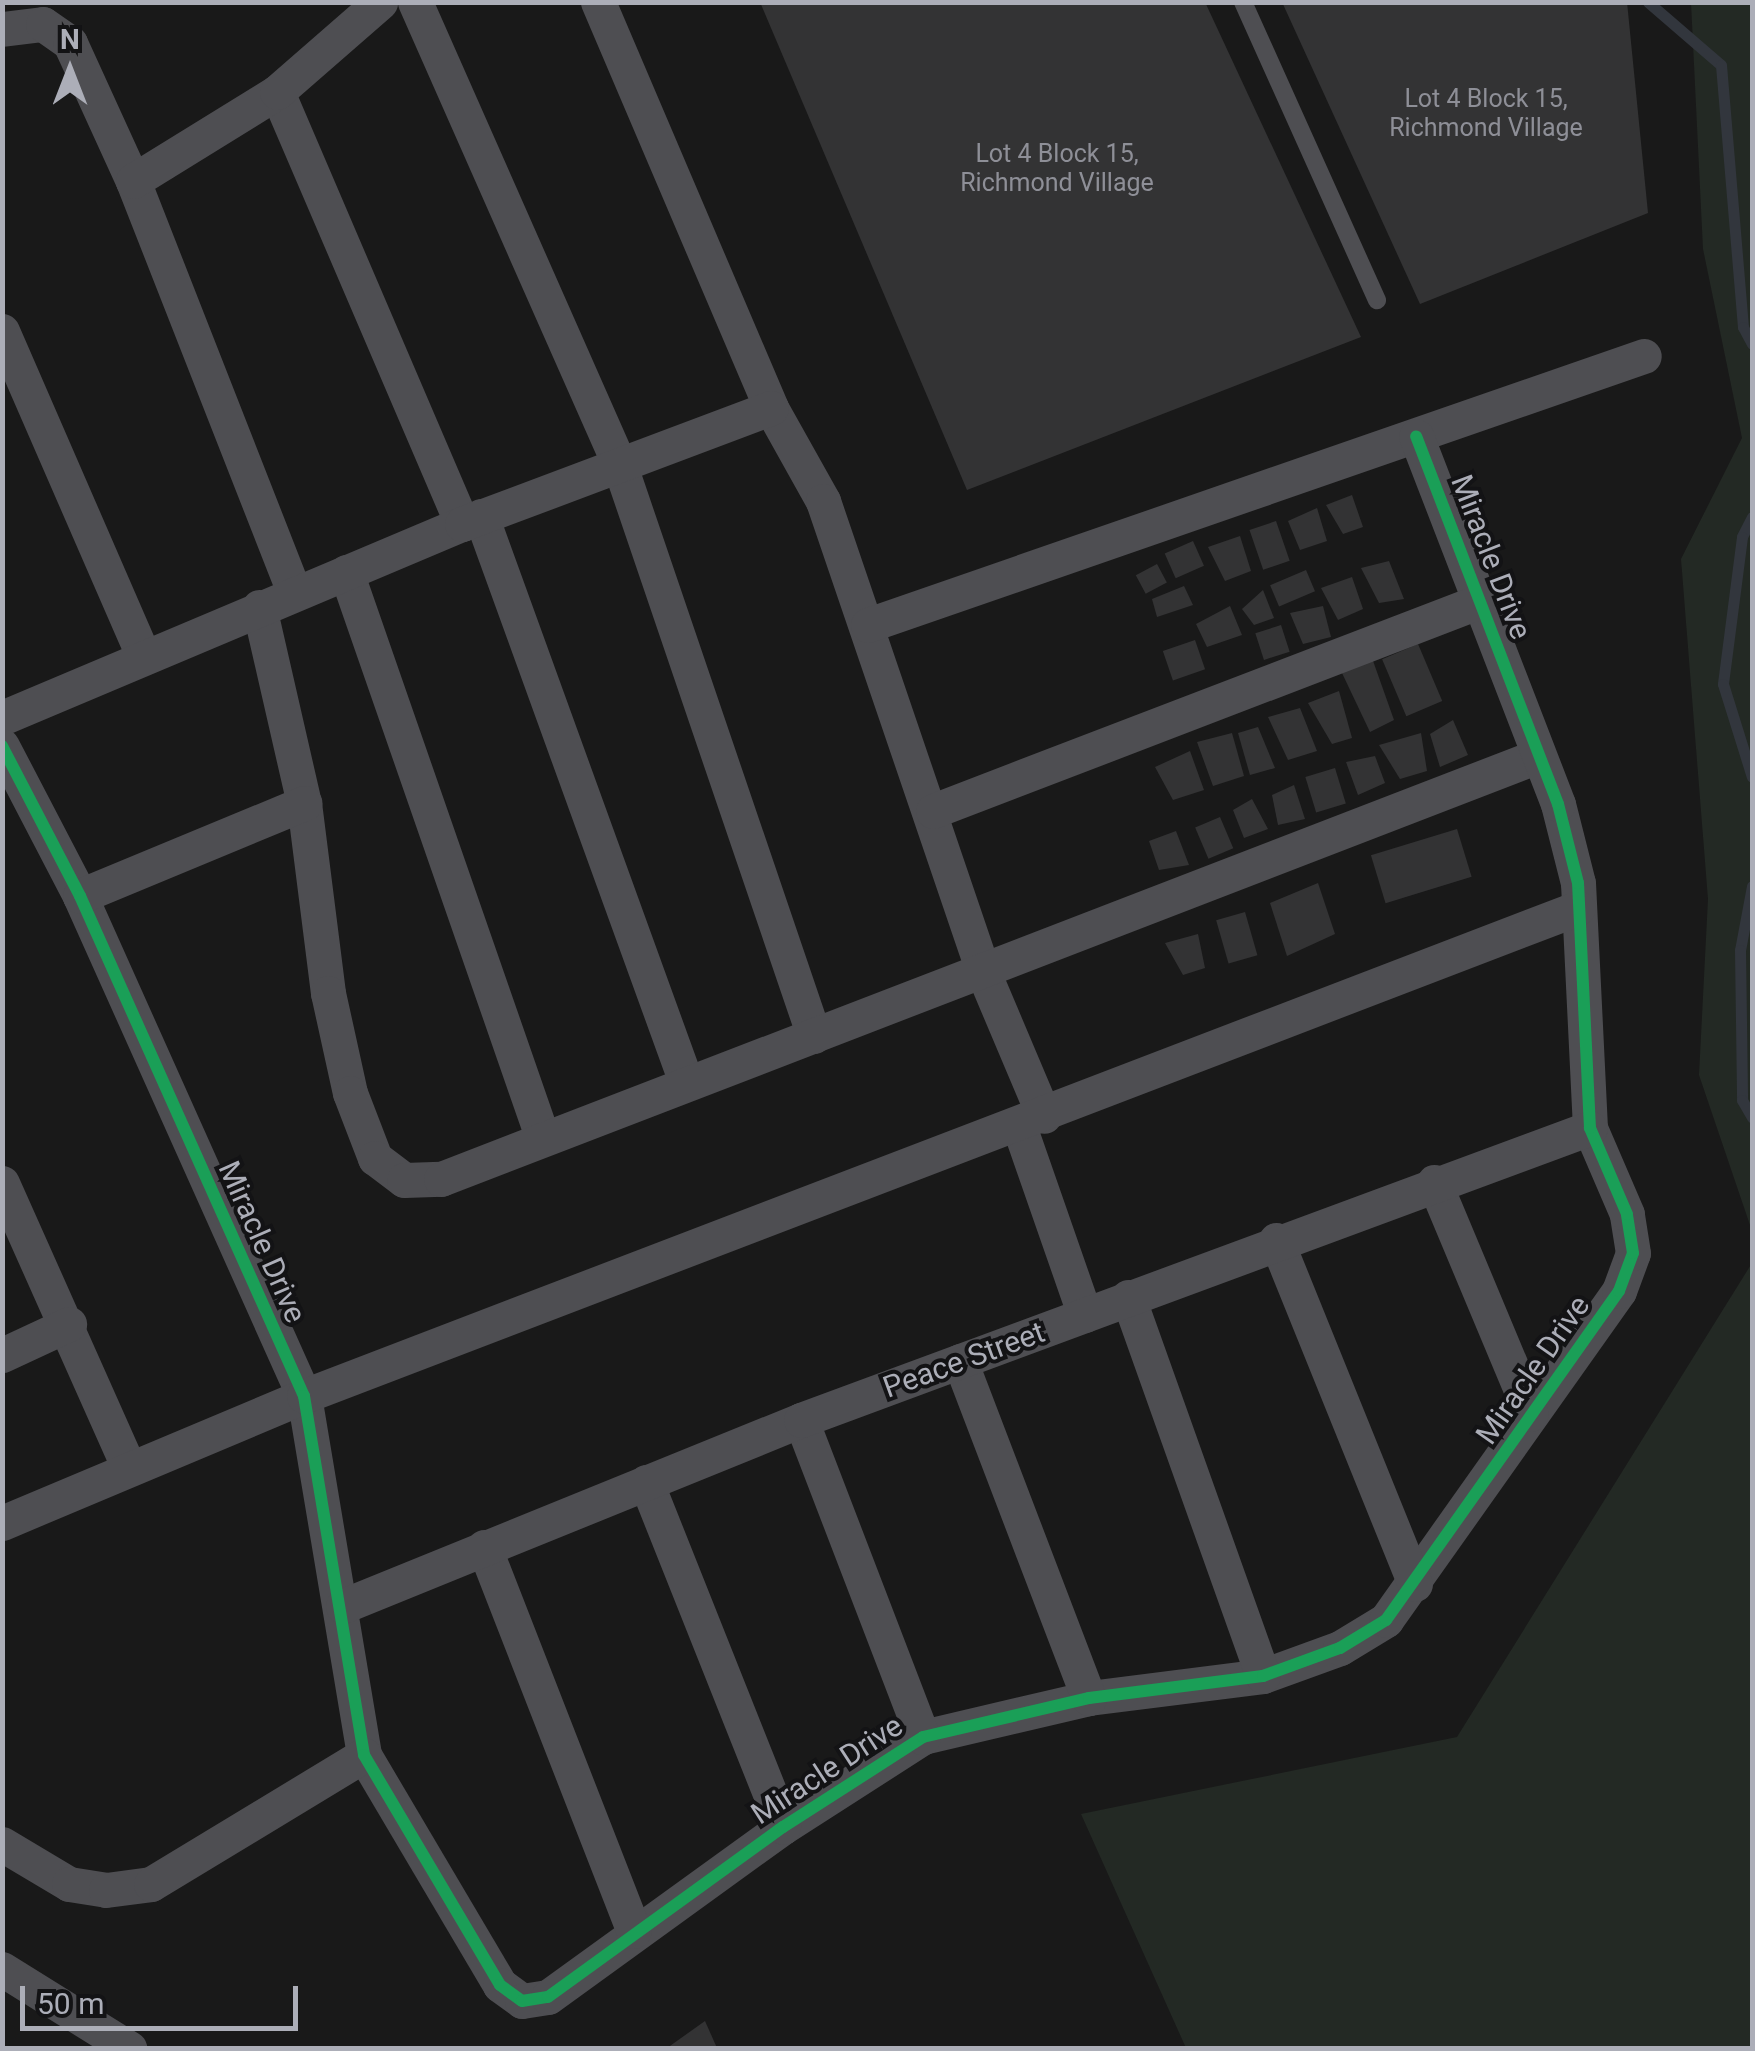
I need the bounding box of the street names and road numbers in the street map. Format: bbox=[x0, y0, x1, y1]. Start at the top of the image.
street label: Miracle Drive bbox=[1443, 470, 1539, 644]
street label: Miracle Drive bbox=[210, 1156, 314, 1328]
street label: Miracle Drive bbox=[1469, 1289, 1597, 1451]
street label: Peace Street bbox=[878, 1314, 1050, 1406]
street label: Miracle Drive bbox=[745, 1708, 909, 1832]

